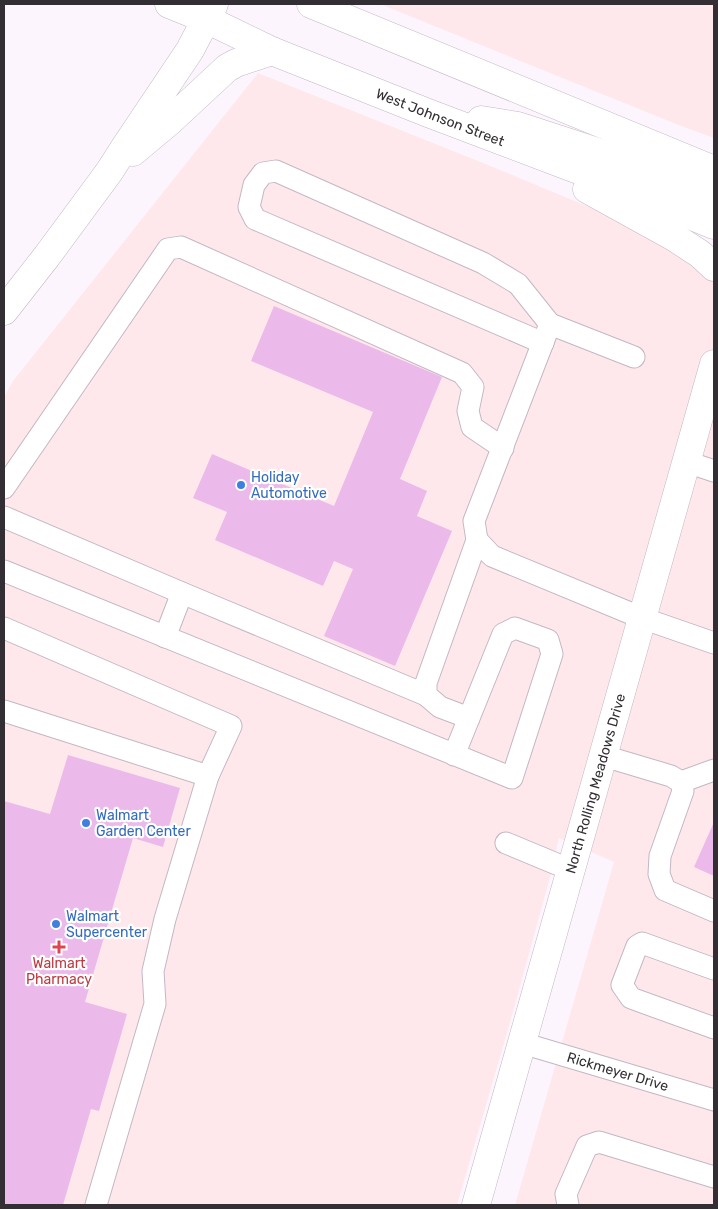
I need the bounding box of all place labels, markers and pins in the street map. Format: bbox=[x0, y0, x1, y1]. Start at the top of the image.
place label: Holiday Automotive bbox=[251, 469, 327, 502]
marker: Holiday Automotive bbox=[235, 479, 247, 491]
place label: Walmart Garden Center bbox=[96, 807, 191, 840]
marker: Walmart Garden Center bbox=[80, 817, 92, 829]
place label: Walmart Supercenter bbox=[66, 908, 148, 941]
marker: Walmart Supercenter bbox=[50, 918, 62, 930]
marker: Walmart Pharmacy bbox=[53, 941, 65, 953]
place label: Walmart Pharmacy bbox=[26, 955, 92, 988]

